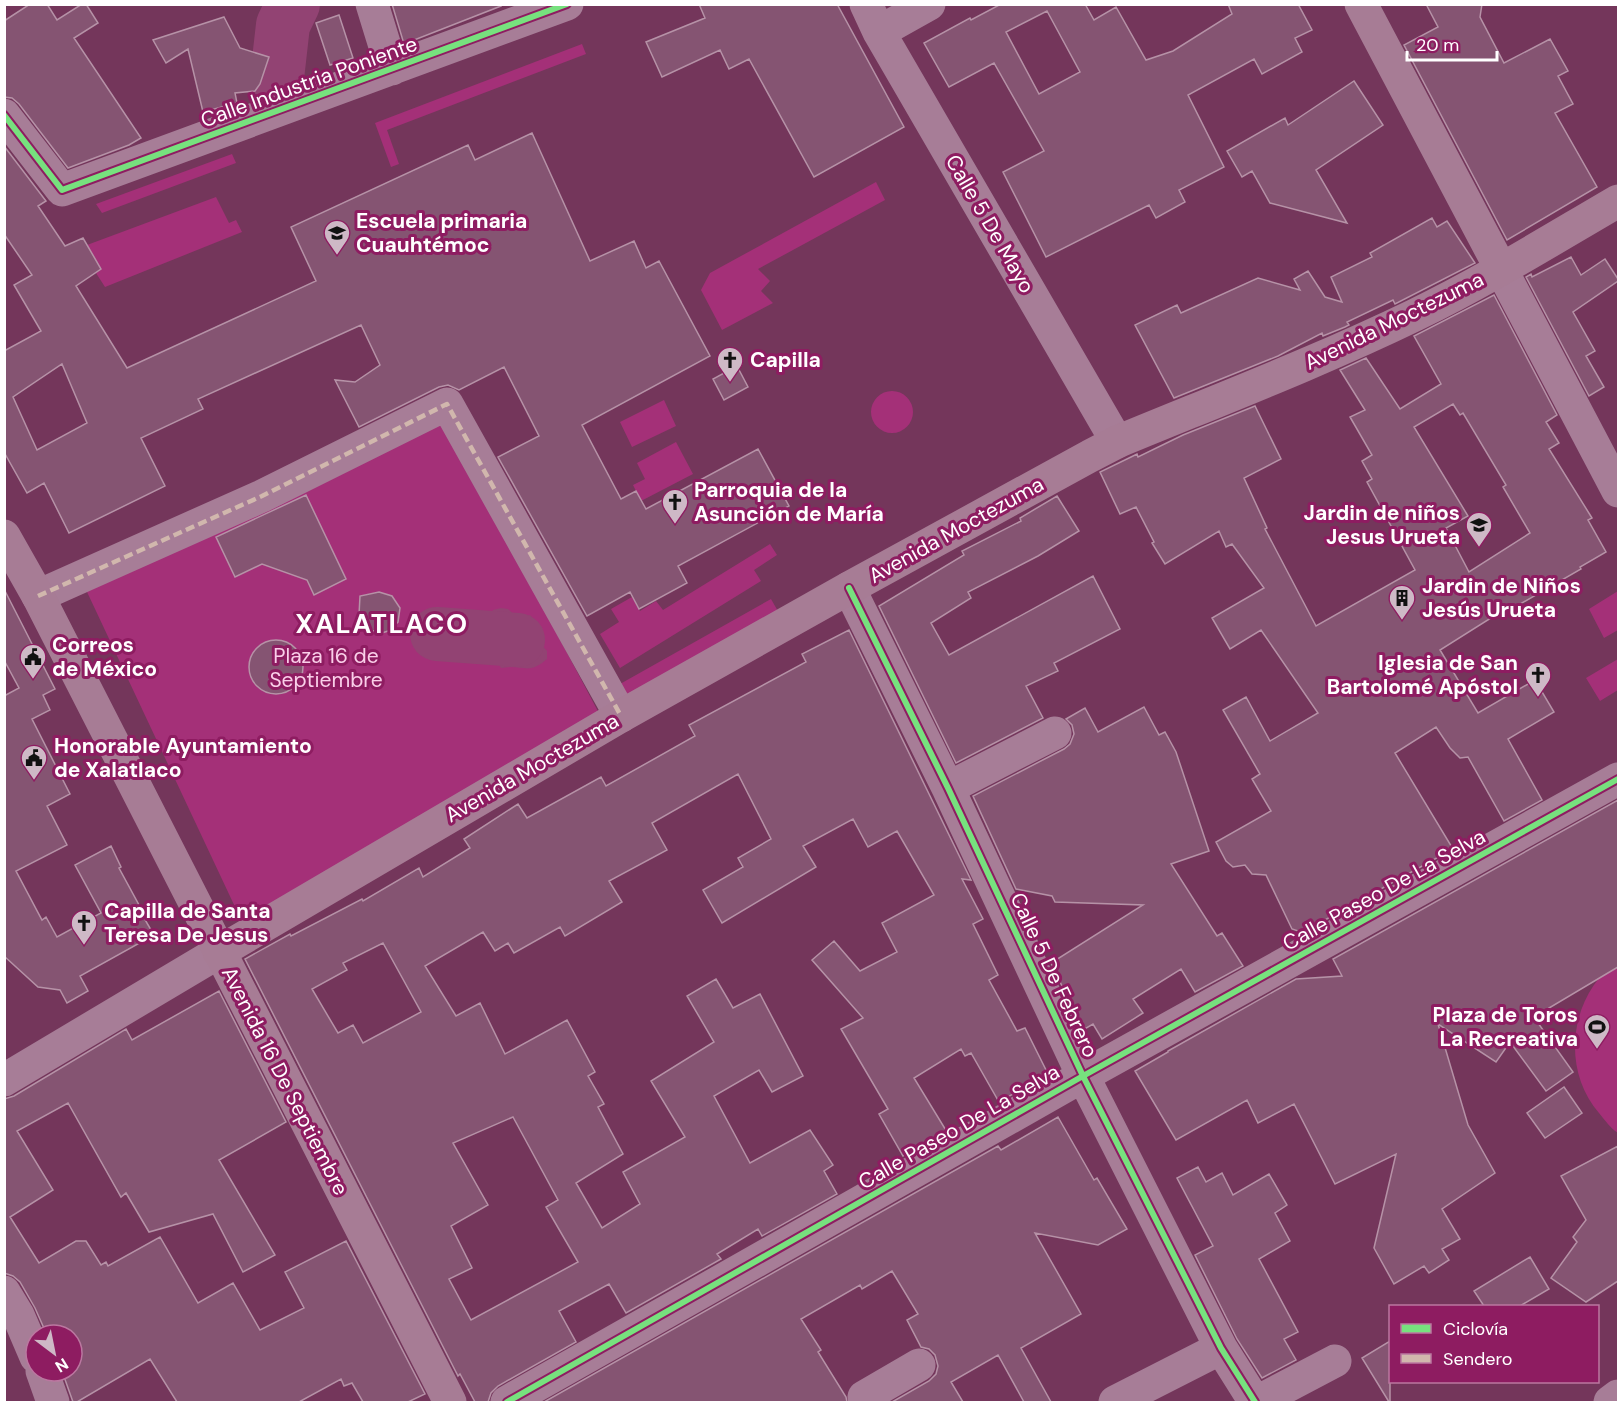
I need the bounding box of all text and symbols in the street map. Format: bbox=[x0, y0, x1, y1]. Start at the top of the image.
scale bar bbox=[1407, 24, 1497, 62]
street label: Calle Industria Poniente bbox=[197, 30, 421, 134]
text: 20 m bbox=[1416, 33, 1459, 57]
street label: Calle 5 De Mayo bbox=[939, 150, 1041, 298]
place label: Escuela primaria Cuauhtémoc bbox=[356, 207, 527, 259]
school or university icon: Escuela primaria Cuauhtémoc bbox=[322, 218, 352, 256]
street label: Avenida Moctezuma bbox=[1300, 265, 1488, 377]
church icon: Capilla bbox=[715, 345, 745, 383]
place label: Capilla bbox=[750, 346, 821, 374]
street label: Avenida Moctezuma bbox=[863, 470, 1049, 590]
place label: Parroquia de la Asunción de María bbox=[694, 476, 884, 528]
church icon: Parroquia de la Asunción de María bbox=[660, 487, 690, 525]
place label: Jardin de niños Jesus Urueta bbox=[1304, 499, 1460, 551]
school or university icon: Jardin de niños Jesus Urueta bbox=[1464, 510, 1494, 548]
place label: Jardin de Niños Jesús Urueta bbox=[1422, 572, 1581, 624]
building icon: Jardin de Niños Jesús Urueta bbox=[1387, 583, 1417, 621]
district label: XALATLACO bbox=[295, 606, 469, 641]
place label: Correos de México bbox=[52, 631, 157, 683]
public building icon: Correos de México bbox=[18, 642, 48, 680]
park label: Plaza 16 de Septiembre bbox=[269, 642, 383, 694]
place label: Iglesia de San Bartolomé Apóstol bbox=[1327, 649, 1518, 701]
church icon: Iglesia de San Bartolomé Apóstol bbox=[1523, 660, 1553, 698]
street label: Avenida Moctezuma bbox=[440, 707, 624, 829]
place label: Honorable Ayuntamiento de Xalatlaco bbox=[54, 732, 312, 784]
public building icon: Honorable Ayuntamiento de Xalatlaco bbox=[19, 743, 49, 781]
street label: Calle Paseo De La Selva bbox=[1278, 823, 1490, 957]
street label: Calle 5 De Febrero bbox=[1004, 888, 1104, 1062]
place label: Capilla de Santa Teresa De Jesus bbox=[104, 897, 270, 949]
church icon: Capilla de Santa Teresa De Jesus bbox=[69, 908, 99, 946]
street label: Avenida 16 De Septiembre bbox=[215, 962, 355, 1200]
place label: Plaza de Toros La Recreativa bbox=[1432, 1001, 1578, 1053]
sports icon: Plaza de Toros La Recreativa bbox=[1582, 1012, 1612, 1050]
street label: Calle Paseo De La Selva bbox=[853, 1058, 1065, 1196]
legend bbox=[1389, 1305, 1599, 1383]
text: Ciclovía bbox=[1443, 1317, 1508, 1341]
north arrow bbox=[24, 1323, 84, 1383]
text: Sendero bbox=[1443, 1347, 1513, 1371]
text: N bbox=[51, 1353, 72, 1377]

